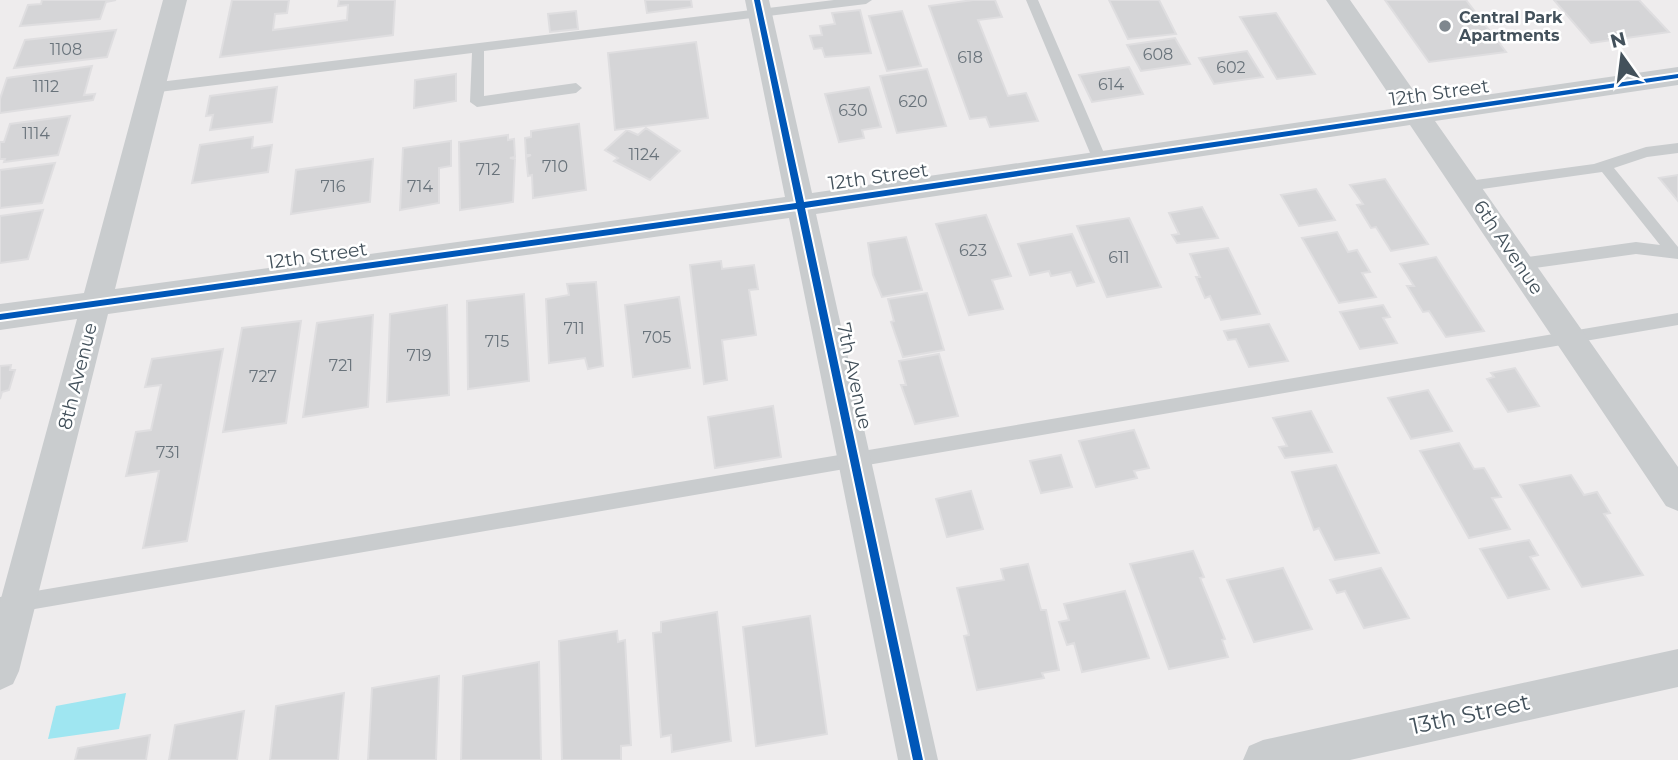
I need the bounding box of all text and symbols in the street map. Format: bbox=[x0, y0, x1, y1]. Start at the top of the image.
place label: Central Park Apartments bbox=[1458, 8, 1563, 45]
marker: Central Park Apartments bbox=[1437, 18, 1453, 34]
north arrow bbox=[1587, 21, 1657, 91]
text: N bbox=[1608, 27, 1628, 53]
house number: 1108 bbox=[50, 40, 82, 59]
house number: 608 bbox=[1143, 45, 1173, 64]
house number: 618 bbox=[957, 48, 983, 67]
house number: 602 bbox=[1216, 58, 1246, 77]
street label: 12th Street bbox=[1388, 74, 1491, 111]
house number: 614 bbox=[1098, 75, 1124, 94]
house number: 1112 bbox=[33, 77, 59, 96]
house number: 620 bbox=[898, 92, 928, 111]
house number: 630 bbox=[838, 101, 868, 120]
house number: 1114 bbox=[22, 124, 50, 143]
house number: 1124 bbox=[629, 145, 660, 164]
house number: 710 bbox=[542, 157, 568, 176]
street label: 12th Street bbox=[827, 158, 930, 195]
house number: 712 bbox=[476, 160, 500, 179]
house number: 716 bbox=[320, 177, 346, 196]
house number: 714 bbox=[407, 177, 433, 196]
street label: 6th Avenue bbox=[1469, 196, 1549, 299]
street label: 12th Street bbox=[266, 237, 369, 274]
house number: 623 bbox=[959, 241, 987, 260]
house number: 611 bbox=[1108, 248, 1130, 267]
house number: 711 bbox=[563, 319, 585, 338]
street label: 8th Avenue bbox=[53, 320, 102, 432]
street label: 7th Avenue bbox=[832, 321, 877, 431]
house number: 705 bbox=[643, 328, 671, 347]
house number: 715 bbox=[485, 332, 509, 351]
house number: 719 bbox=[406, 346, 432, 365]
house number: 721 bbox=[329, 356, 353, 375]
house number: 727 bbox=[249, 367, 277, 386]
house number: 731 bbox=[156, 443, 180, 462]
street label: 13th Street bbox=[1408, 688, 1532, 740]

